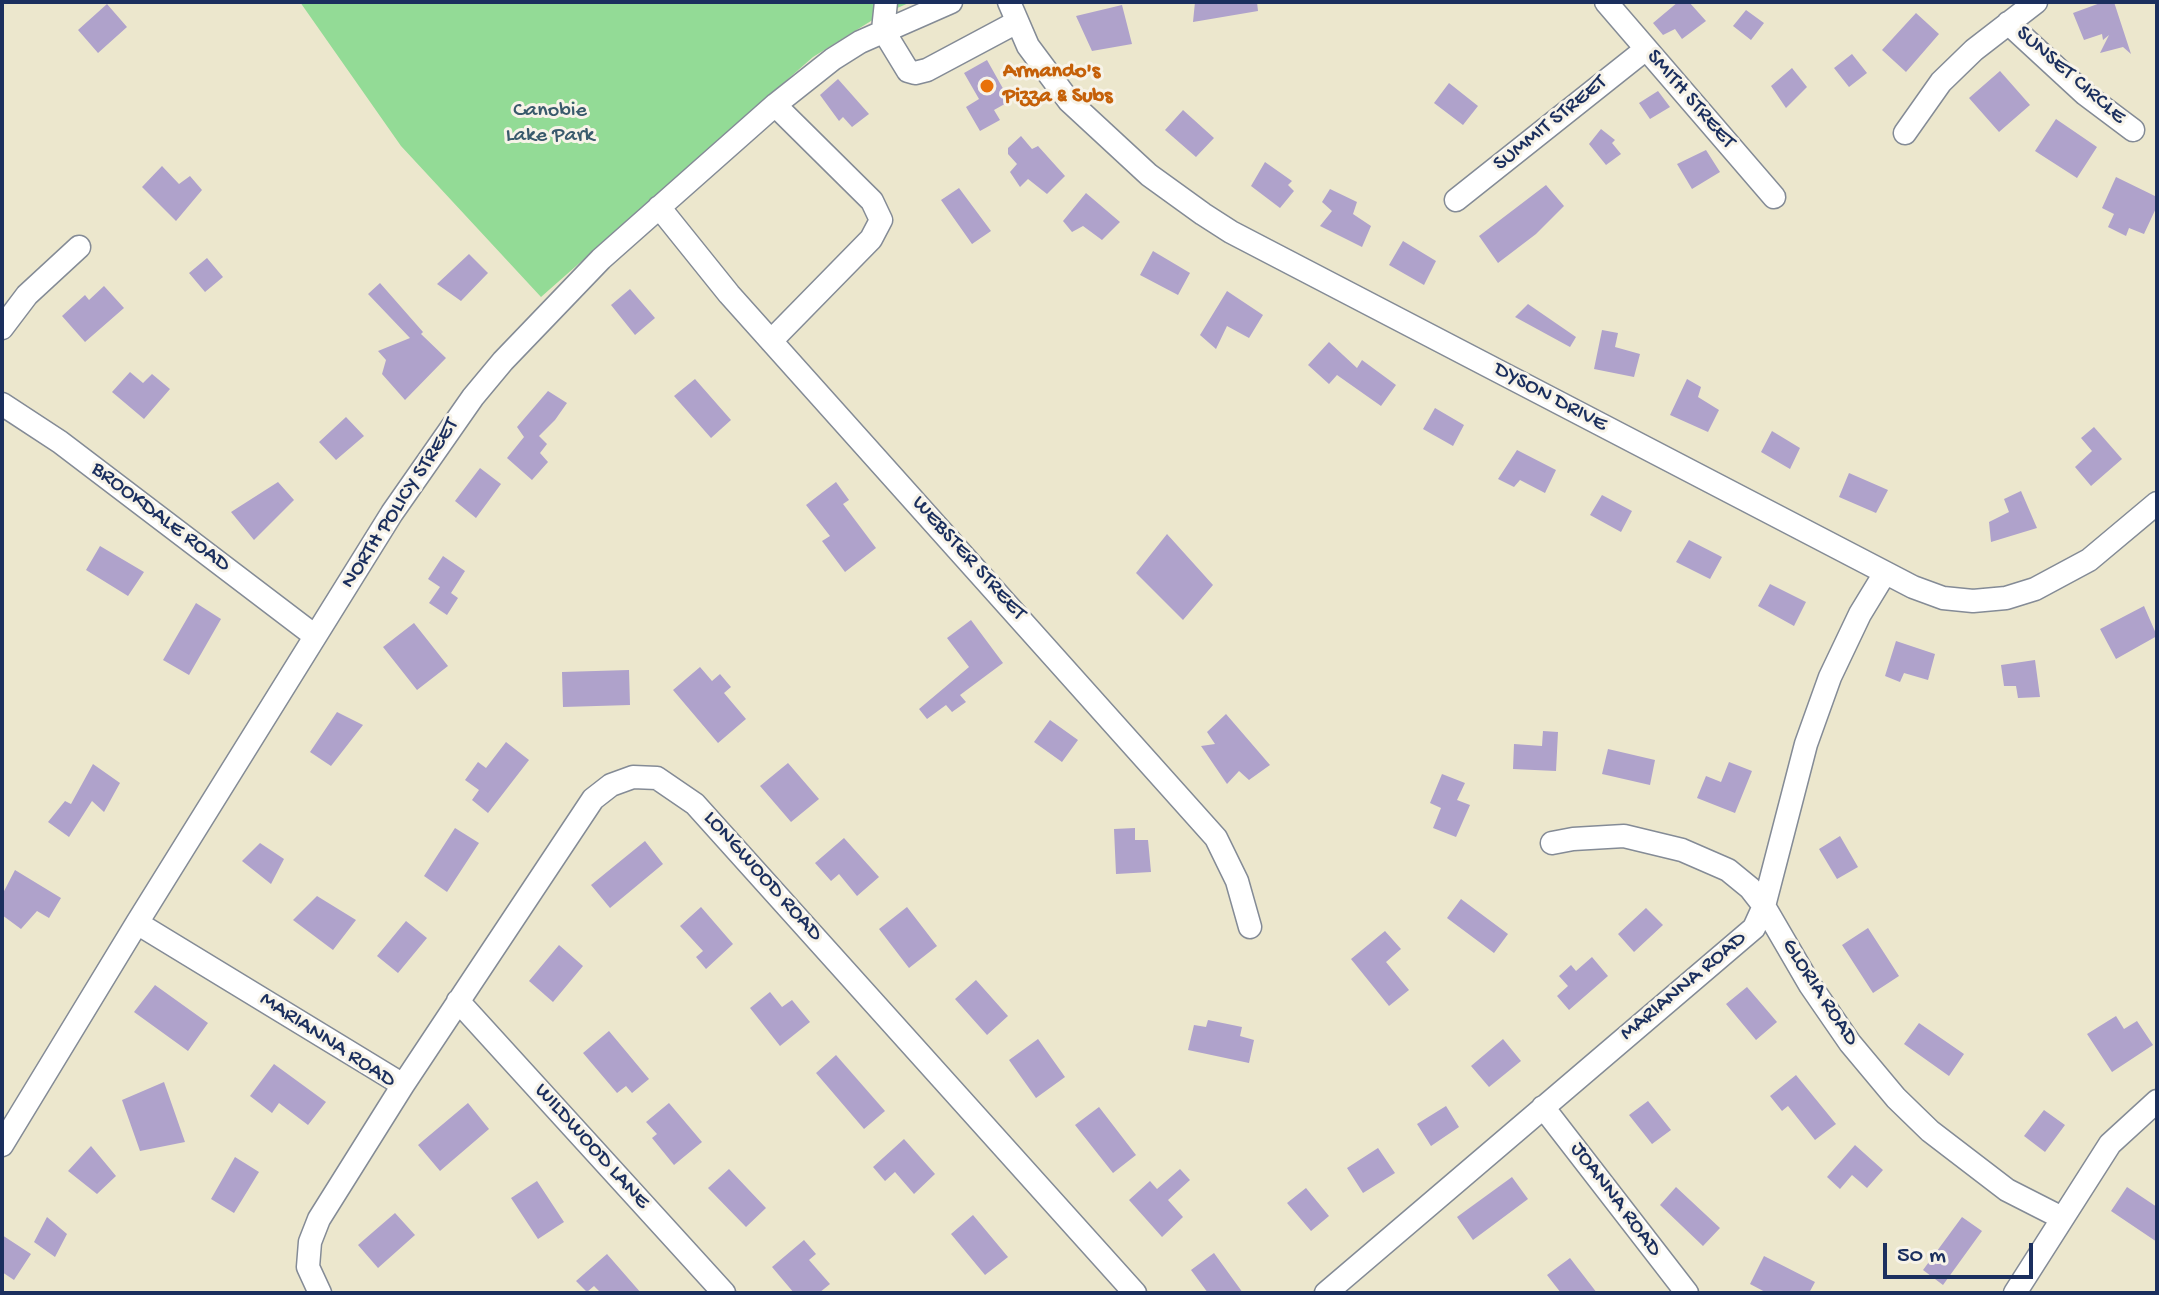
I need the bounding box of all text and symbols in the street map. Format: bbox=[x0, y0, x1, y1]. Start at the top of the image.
street label: SUNSET CIRCLE bbox=[2010, 21, 2130, 131]
street label: SMITH STREET bbox=[1640, 45, 1740, 155]
place label: Armando's Pizza & Subs bbox=[1003, 60, 1112, 112]
street label: SUMMIT STREET bbox=[1489, 70, 1613, 178]
marker: Armando's Pizza & Subs bbox=[978, 77, 996, 95]
park label: Canobie Lake Park bbox=[506, 99, 594, 150]
street label: DYSON DRIVE bbox=[1489, 357, 1611, 439]
street label: NORTH POLICY STREET bbox=[336, 414, 466, 594]
street label: BROOKDALE ROAD bbox=[85, 457, 235, 579]
street label: WEBSTER STREET bbox=[905, 491, 1031, 627]
street label: LONGWOOD ROAD bbox=[697, 806, 827, 948]
street label: MARIANNA ROAD bbox=[1615, 926, 1753, 1048]
street label: GLORIA ROAD bbox=[1775, 935, 1863, 1051]
street label: MARIANNA ROAD bbox=[254, 987, 400, 1095]
street label: WILDWOOD LANE bbox=[528, 1079, 654, 1215]
street label: JOANNA ROAD bbox=[1563, 1137, 1667, 1263]
scale bar bbox=[1887, 1227, 2037, 1277]
text: 50 m bbox=[1897, 1242, 1946, 1271]

